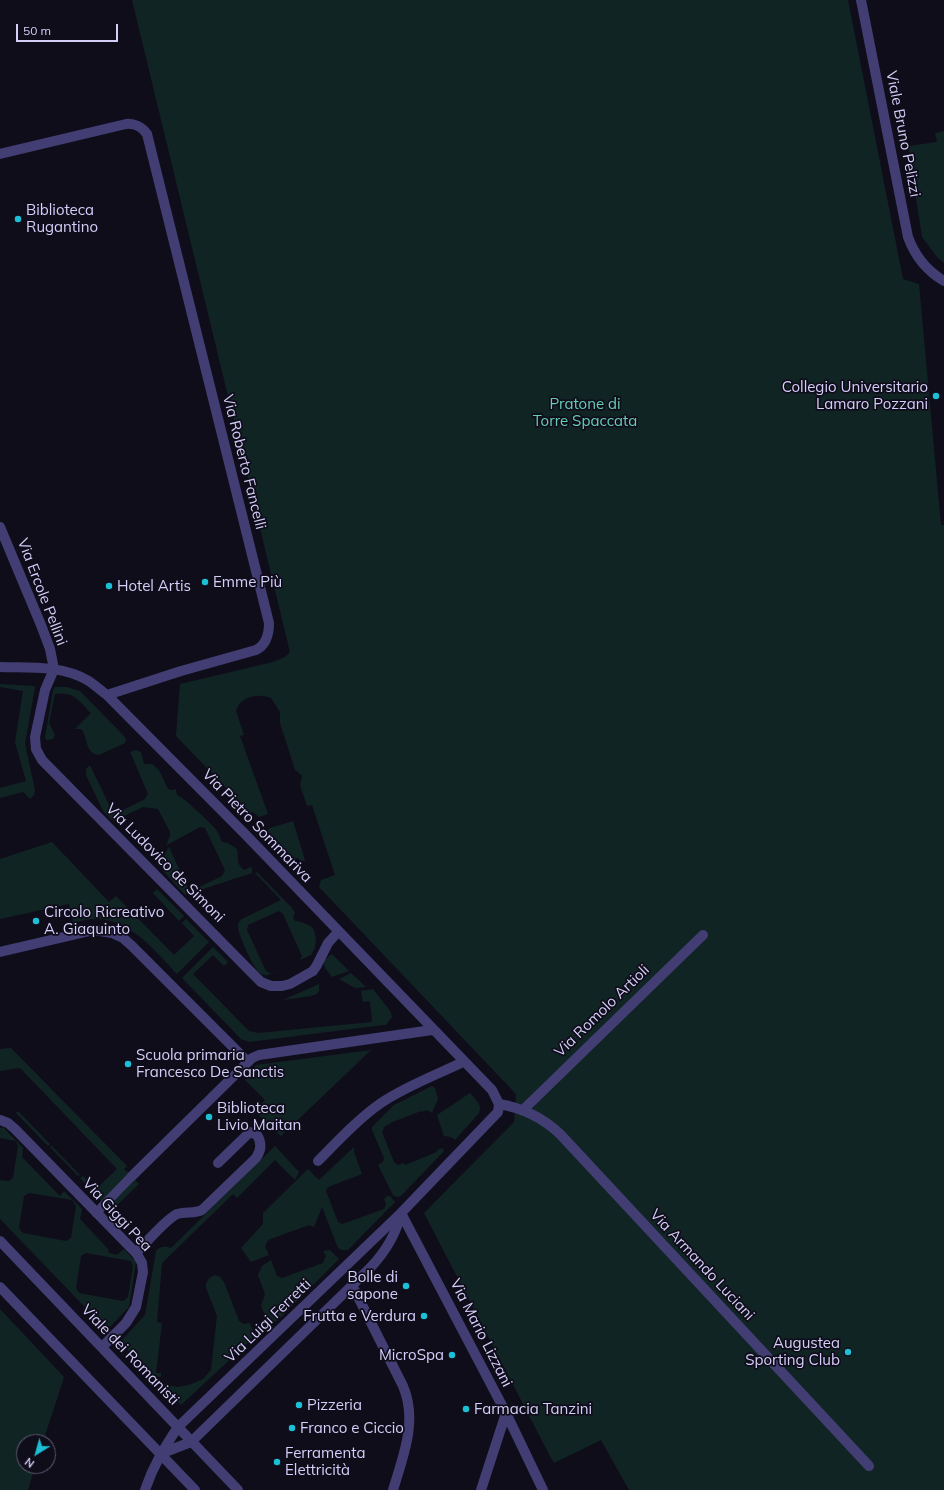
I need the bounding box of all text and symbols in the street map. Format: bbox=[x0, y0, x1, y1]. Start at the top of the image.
scale bar bbox=[18, 16, 120, 42]
text: 50 m bbox=[23, 23, 51, 38]
street label: Viale Bruno Pelizzi bbox=[882, 69, 924, 199]
place label: Biblioteca Rugantino bbox=[26, 201, 98, 236]
marker: Biblioteca Rugantino bbox=[13, 214, 23, 224]
place label: Collegio Universitario Lamaro Pozzani bbox=[782, 378, 928, 413]
marker: Collegio Universitario Lamaro Pozzani bbox=[931, 391, 941, 401]
street label: Via Roberto Fancelli bbox=[219, 393, 269, 531]
park label: Pratone di Torre Spaccata bbox=[533, 395, 637, 430]
street label: Via Ercole Pellini bbox=[13, 536, 71, 648]
place label: Emme Più bbox=[213, 573, 282, 591]
place label: Hotel Artis bbox=[117, 577, 191, 595]
marker: Emme Più bbox=[200, 577, 210, 587]
marker: Hotel Artis bbox=[104, 581, 114, 591]
street label: Via Pietro Sommariva bbox=[198, 766, 316, 886]
street label: Via Ludovico de Simoni bbox=[102, 800, 228, 926]
place label: Circolo Ricreativo A. Giaquinto bbox=[44, 903, 164, 938]
marker: Circolo Ricreativo A. Giaquinto bbox=[31, 916, 41, 926]
street label: Via Romolo Artioli bbox=[551, 961, 653, 1061]
place label: Scuola primaria Francesco De Sanctis bbox=[136, 1046, 284, 1081]
marker: Scuola primaria Francesco De Sanctis bbox=[123, 1059, 133, 1069]
place label: Biblioteca Livio Maitan bbox=[217, 1099, 301, 1134]
marker: Biblioteca Livio Maitan bbox=[204, 1112, 214, 1122]
street label: Via Giggi Pea bbox=[78, 1175, 156, 1255]
street label: Via Armando Luciani bbox=[646, 1206, 758, 1324]
place label: Bolle di sapone bbox=[347, 1268, 398, 1303]
street label: Via Luigi Ferretti bbox=[221, 1275, 315, 1367]
street label: Via Mario Lizzani bbox=[446, 1276, 516, 1390]
marker: Bolle di sapone bbox=[401, 1281, 411, 1291]
street label: Viale dei Romanisti bbox=[77, 1301, 183, 1409]
place label: Frutta e Verdura bbox=[303, 1307, 416, 1325]
marker: Frutta e Verdura bbox=[419, 1311, 429, 1321]
place label: Augustea Sporting Club bbox=[745, 1334, 840, 1369]
place label: MicroSpa bbox=[379, 1346, 444, 1364]
marker: Augustea Sporting Club bbox=[843, 1347, 853, 1357]
marker: MicroSpa bbox=[447, 1350, 457, 1360]
place label: Pizzeria bbox=[307, 1396, 362, 1414]
marker: Pizzeria bbox=[294, 1400, 304, 1410]
place label: Farmacia Tanzini bbox=[474, 1400, 592, 1418]
marker: Farmacia Tanzini bbox=[461, 1404, 471, 1414]
place label: Franco e Ciccio bbox=[300, 1419, 404, 1437]
marker: Franco e Ciccio bbox=[287, 1423, 297, 1433]
north arrow bbox=[16, 1434, 56, 1474]
place label: Ferramenta Elettricità bbox=[285, 1444, 365, 1479]
text: N bbox=[22, 1455, 37, 1471]
marker: Ferramenta Elettricità bbox=[272, 1457, 282, 1467]

